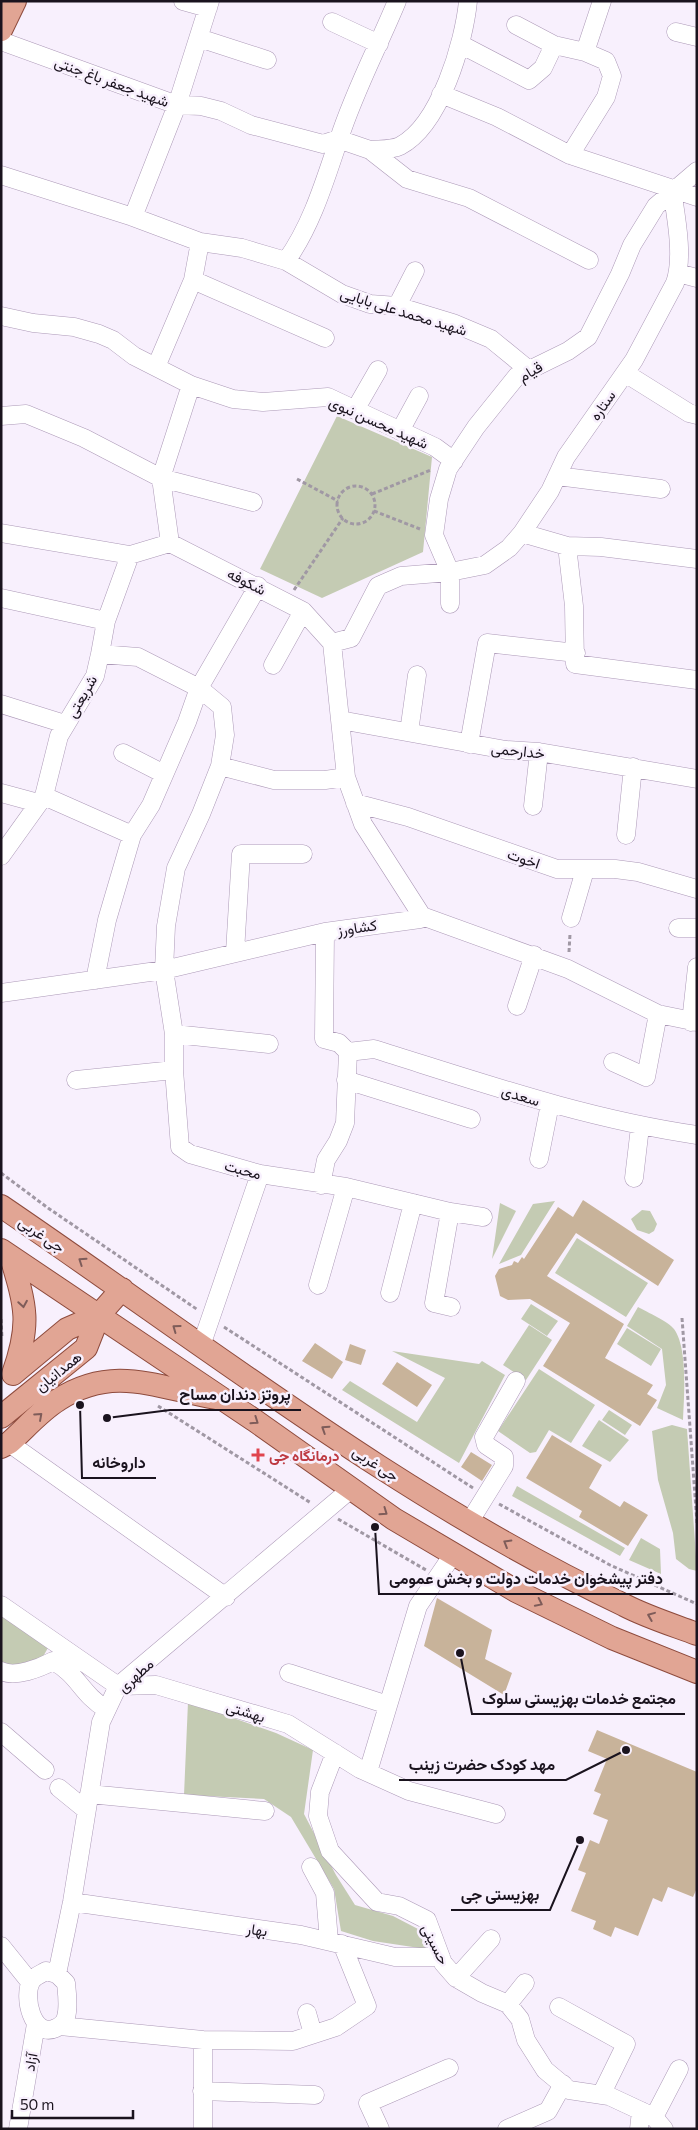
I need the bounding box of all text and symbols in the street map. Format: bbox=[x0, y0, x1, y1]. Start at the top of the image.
street label: شهید جعفر باغ جنتی bbox=[51, 52, 172, 113]
street label: شهید محمد علی بابایی bbox=[338, 283, 470, 341]
street label: قیام bbox=[515, 357, 547, 387]
street label: ستاره bbox=[585, 386, 620, 424]
street label: شهید محسن نبوی bbox=[326, 392, 432, 454]
street label: شکوفه bbox=[224, 564, 269, 599]
street label: شریعتی bbox=[62, 671, 102, 721]
street label: خدارحمی bbox=[490, 738, 546, 764]
street label: اخوت bbox=[505, 844, 543, 873]
street label: کشاورز bbox=[335, 915, 379, 940]
street label: سعدی bbox=[499, 1081, 542, 1111]
street label: محبت bbox=[222, 1155, 263, 1183]
street label: جی غربی bbox=[15, 1212, 68, 1258]
one-way arrow bbox=[78, 1258, 88, 1267]
one-way arrow bbox=[18, 1300, 28, 1308]
one-way arrow bbox=[173, 1325, 182, 1333]
street label: همدانیان bbox=[31, 1347, 85, 1396]
callout: پروتز دندان مساح bbox=[170, 1379, 301, 1410]
text: پروتز دندان مساح bbox=[179, 1384, 291, 1406]
one-way arrow bbox=[33, 1413, 42, 1422]
one-way arrow bbox=[249, 1415, 259, 1424]
one-way arrow bbox=[321, 1426, 330, 1435]
street label: جی غربی bbox=[348, 1441, 402, 1486]
place label: درمانگاه جی bbox=[269, 1446, 339, 1465]
callout: داروخانه bbox=[82, 1447, 156, 1478]
marker: درمانگاه جی bbox=[251, 1448, 265, 1462]
text: داروخانه bbox=[92, 1452, 146, 1473]
one-way arrow bbox=[378, 1506, 388, 1515]
one-way arrow bbox=[503, 1540, 512, 1550]
callout: دفتر پیشخوان خدمات دولت و بخش عمومی bbox=[379, 1563, 673, 1594]
text: دفتر پیشخوان خدمات دولت و بخش عمومی bbox=[389, 1568, 663, 1590]
one-way arrow bbox=[534, 1597, 543, 1607]
one-way arrow bbox=[648, 1612, 656, 1622]
street label: مطهری bbox=[113, 1654, 158, 1697]
callout: مجتمع خدمات بهزیستی سلوک bbox=[472, 1683, 685, 1714]
text: مجتمع خدمات بهزیستی سلوک bbox=[482, 1688, 676, 1710]
street label: بهشتی bbox=[224, 1697, 268, 1727]
callout: مهد کودک حضرت زینب bbox=[399, 1749, 566, 1780]
text: مهد کودک حضرت زینب bbox=[409, 1754, 556, 1775]
callout: بهزیستی جی bbox=[451, 1879, 550, 1910]
text: بهزیستی جی bbox=[461, 1884, 539, 1905]
street label: بهار bbox=[244, 1918, 269, 1940]
street label: حسینی bbox=[416, 1921, 454, 1968]
street label: آزاد bbox=[20, 2050, 42, 2073]
scale bar bbox=[12, 2088, 134, 2120]
text: 50 m bbox=[20, 2095, 54, 2113]

